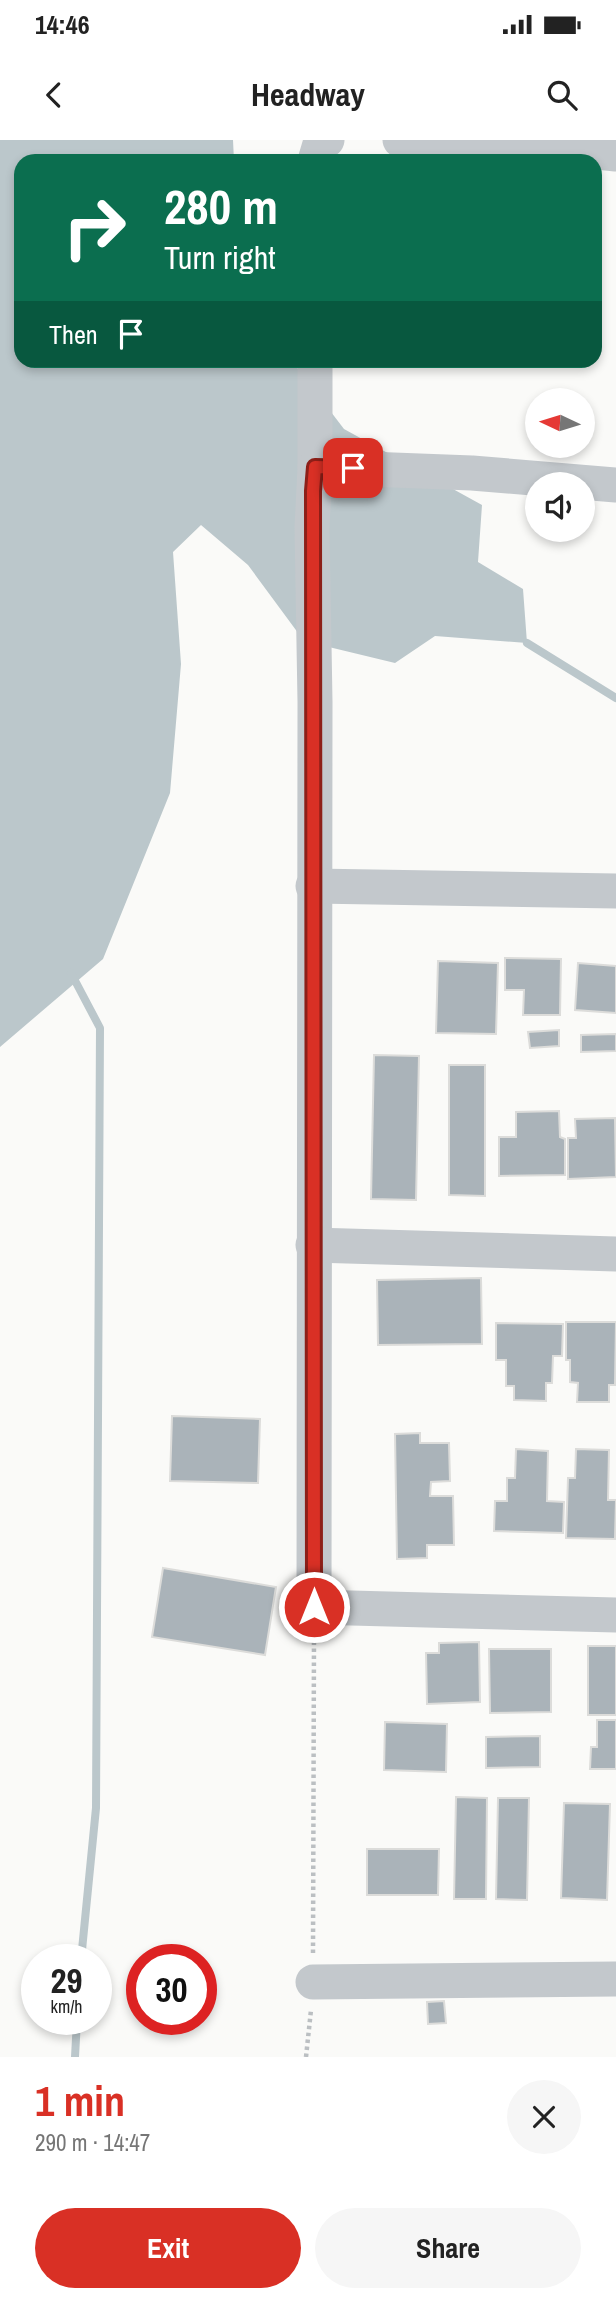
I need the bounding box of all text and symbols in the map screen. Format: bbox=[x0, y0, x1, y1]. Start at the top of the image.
text: 14:46 bbox=[35, 7, 90, 42]
text: Headway bbox=[251, 73, 365, 116]
icon: back bbox=[35, 76, 73, 114]
icon: search bbox=[543, 76, 581, 114]
text: 280 m bbox=[164, 173, 278, 239]
icon: right bbox=[49, 182, 140, 273]
text: Turn right bbox=[164, 236, 276, 279]
icon: arrive bbox=[112, 315, 150, 353]
text: Then bbox=[49, 317, 98, 352]
north arrow bbox=[525, 388, 595, 458]
map controls bbox=[525, 388, 595, 542]
pin bbox=[323, 438, 383, 498]
icon: arrive bbox=[334, 449, 372, 487]
button: sound bbox=[525, 472, 595, 542]
position arrow bbox=[277, 1570, 351, 1644]
speed limit sign: 30 bbox=[126, 1944, 217, 2035]
text: 29 bbox=[51, 1957, 82, 2004]
text: km/h bbox=[51, 1994, 83, 2019]
text: 1 min bbox=[35, 2073, 125, 2129]
button: close bbox=[507, 2080, 581, 2154]
text: 290 m · 14:47 bbox=[35, 2127, 150, 2158]
button: Exit bbox=[35, 2208, 301, 2288]
button: Share bbox=[315, 2208, 581, 2288]

